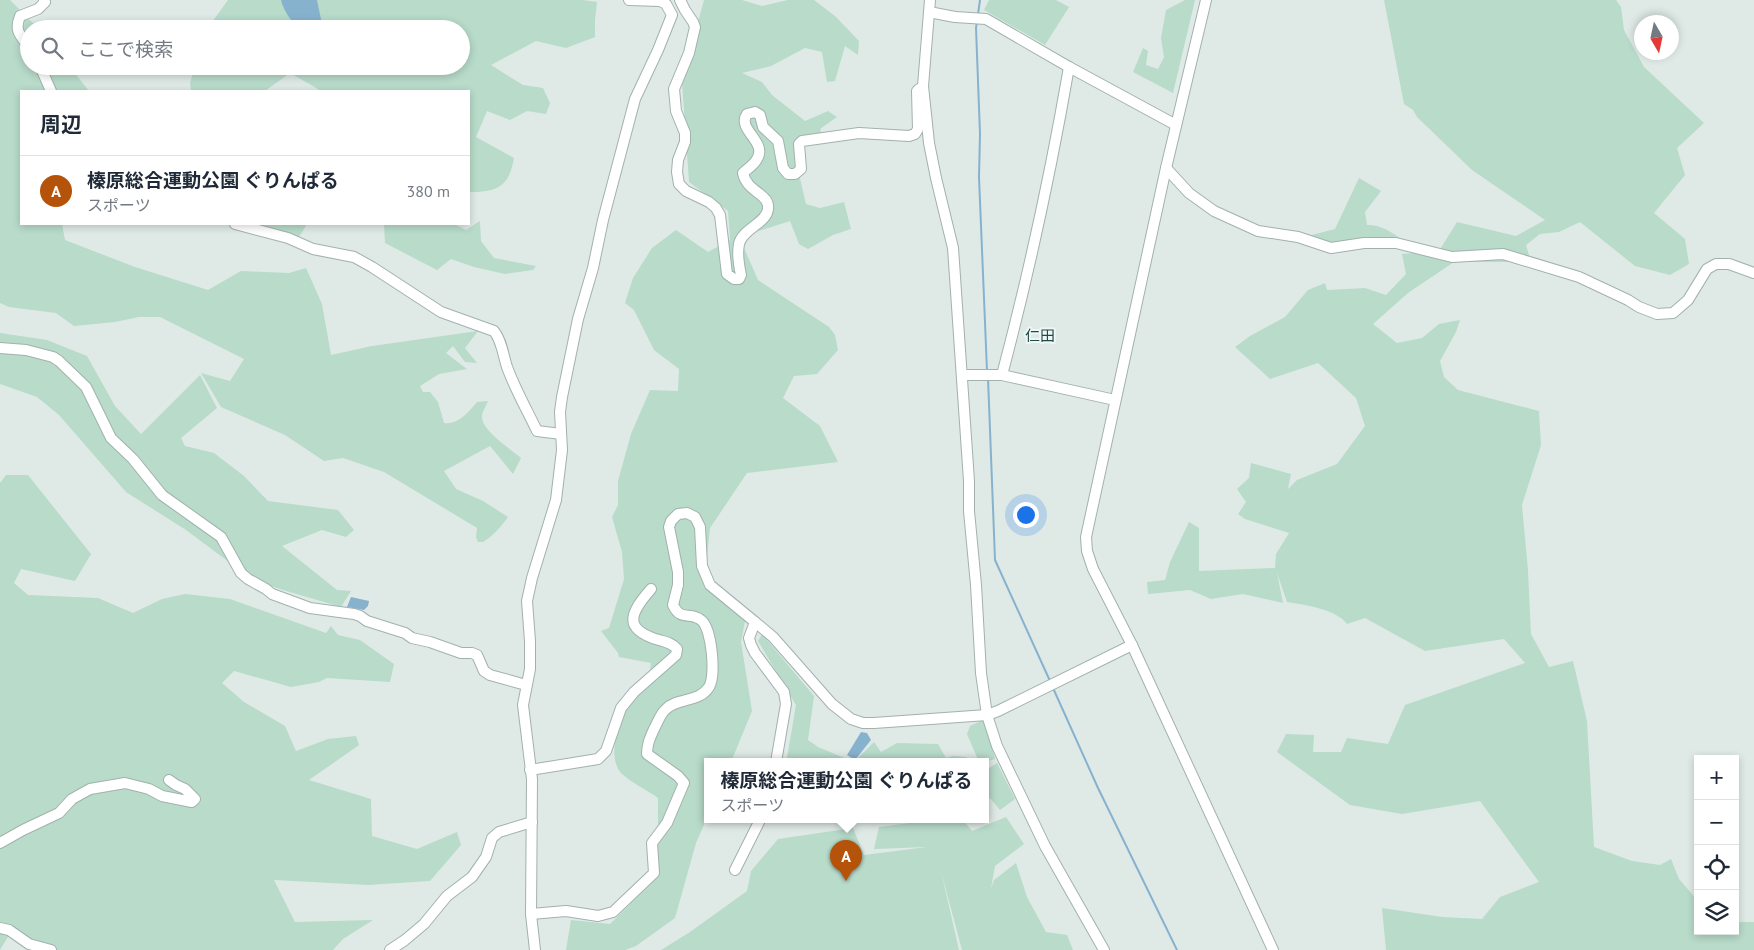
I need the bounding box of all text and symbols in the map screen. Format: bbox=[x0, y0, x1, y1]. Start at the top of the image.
north arrow bbox=[1634, 15, 1679, 60]
search box bbox=[20, 20, 470, 75]
icon: search bbox=[38, 34, 66, 62]
text: ここで検索 bbox=[78, 37, 173, 61]
text: 周辺 bbox=[40, 111, 82, 138]
text: 榛原総合運動公園 ぐりんぱる bbox=[87, 168, 339, 192]
text: A bbox=[51, 181, 61, 201]
text: 380 m bbox=[407, 181, 450, 201]
text: スポーツ bbox=[87, 195, 151, 215]
district label: 仁田 bbox=[1025, 326, 1055, 345]
your location bbox=[1013, 502, 1039, 528]
map controls bbox=[1694, 755, 1739, 935]
button: + bbox=[1694, 755, 1739, 800]
popup bbox=[704, 758, 989, 823]
text: 榛原総合運動公園 ぐりんぱる bbox=[721, 768, 972, 792]
text: スポーツ bbox=[721, 795, 784, 815]
button: − bbox=[1694, 800, 1739, 845]
pin: A bbox=[830, 840, 862, 881]
button: locate bbox=[1694, 845, 1739, 890]
button: layers bbox=[1694, 890, 1739, 935]

